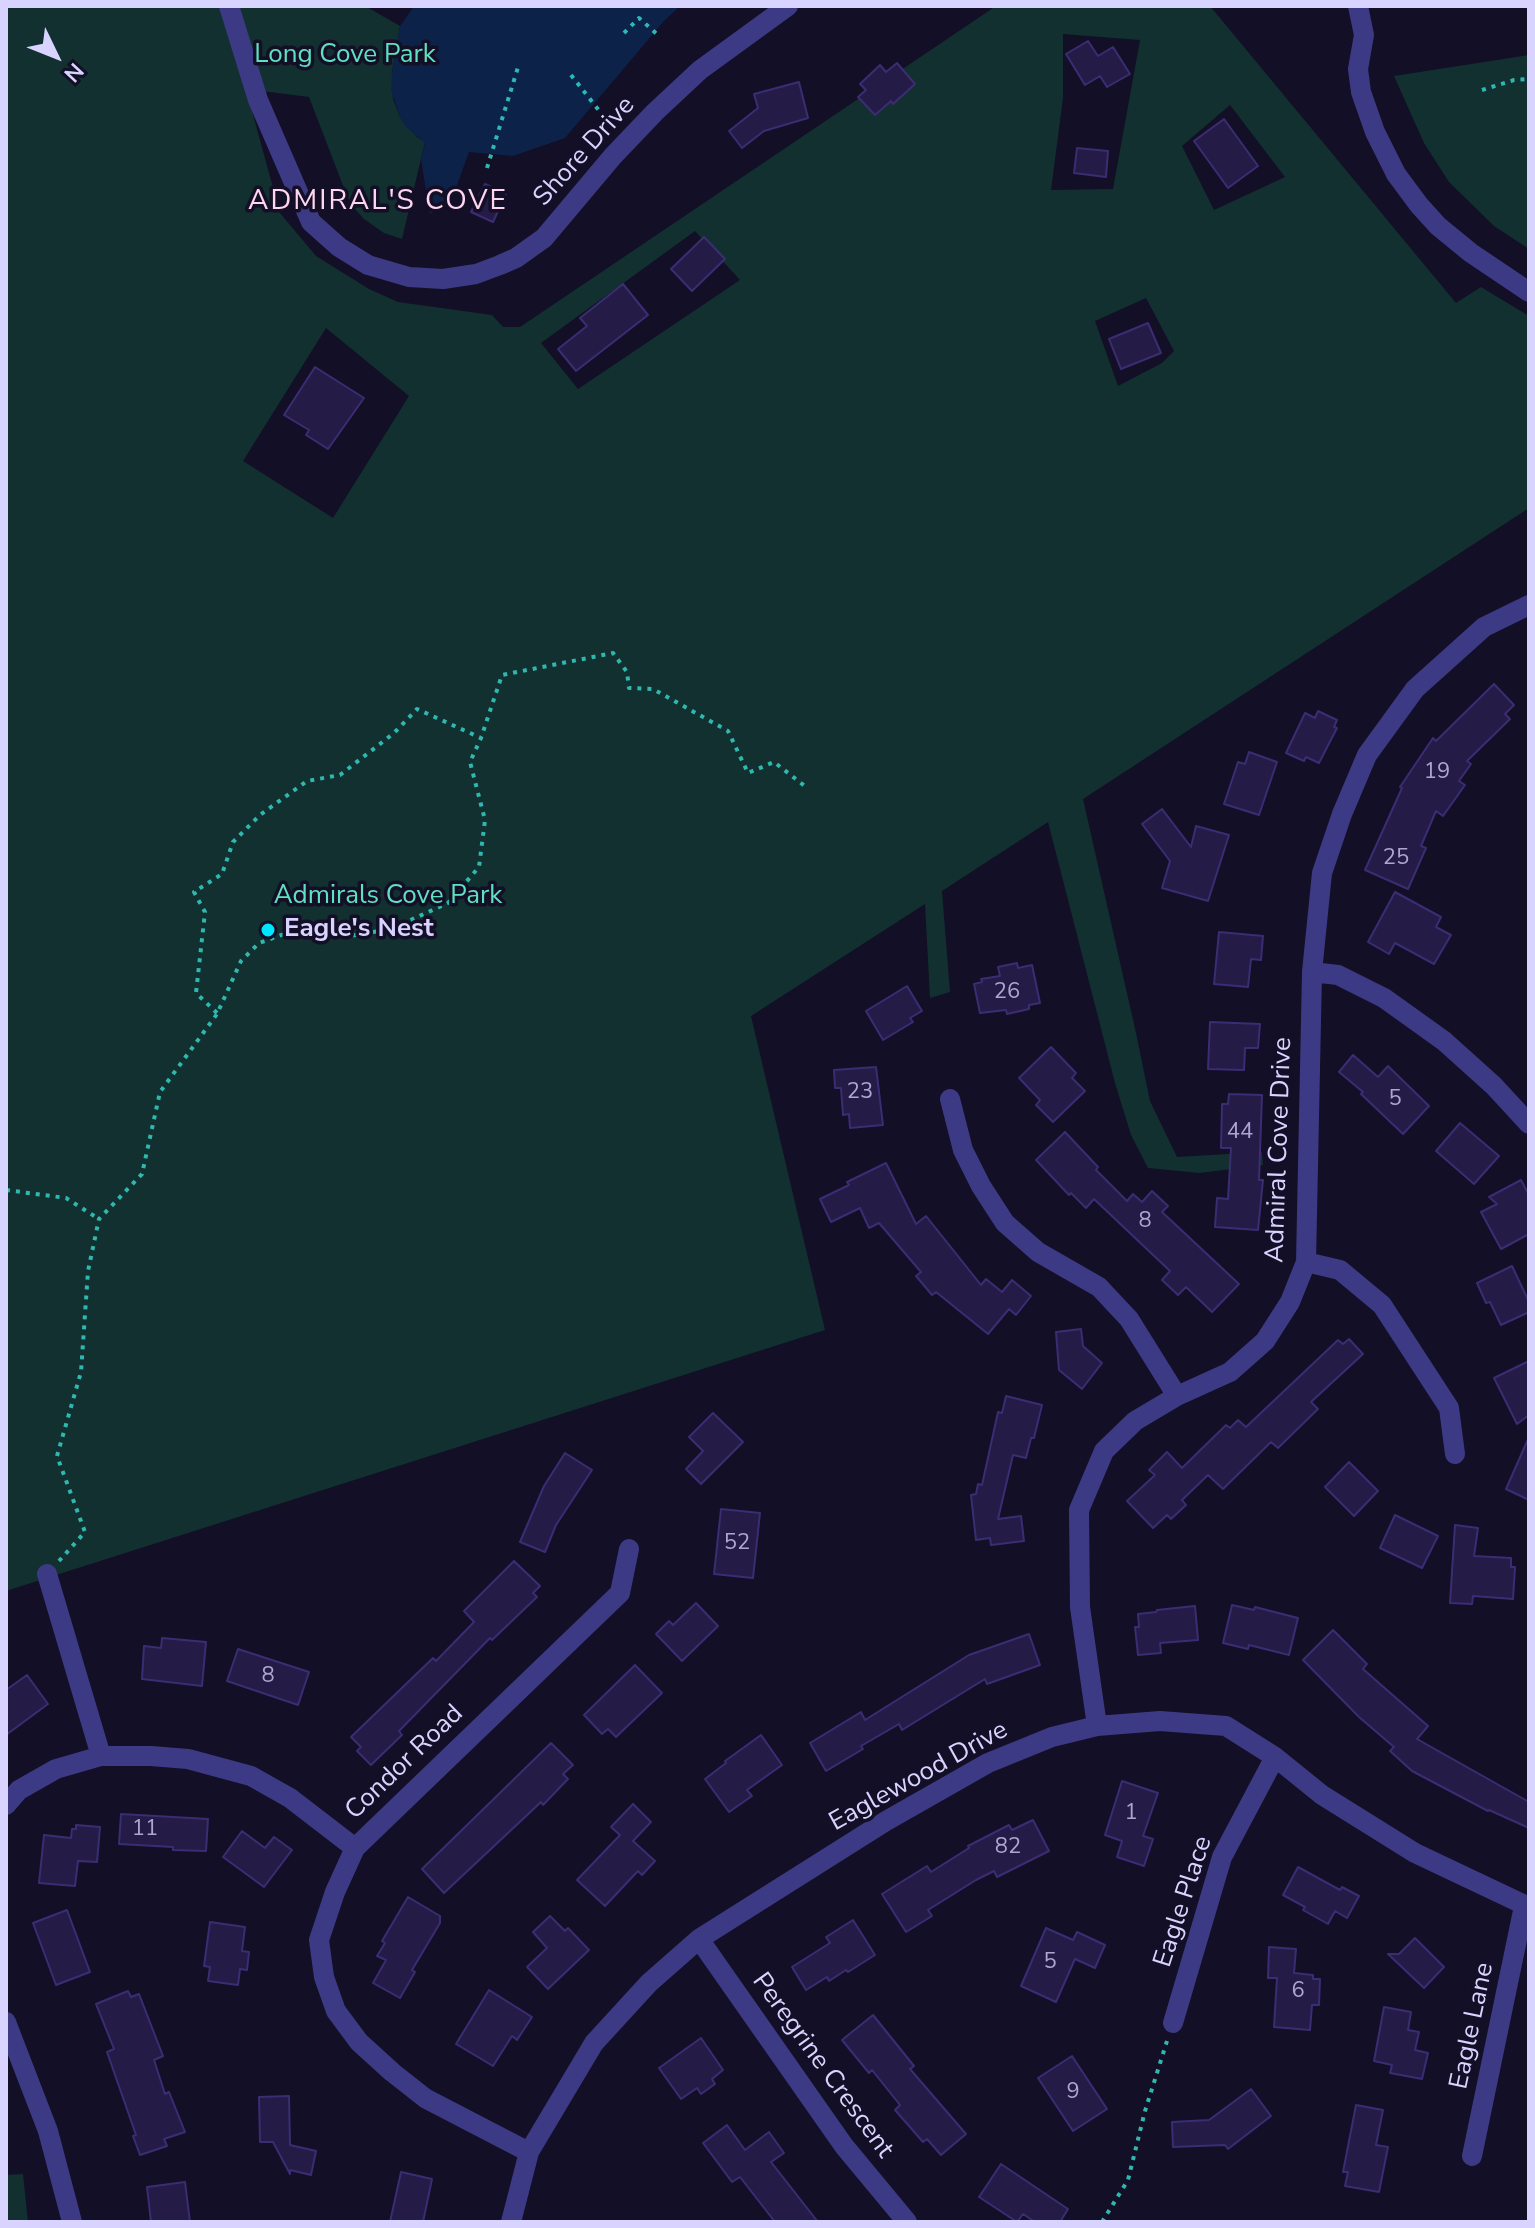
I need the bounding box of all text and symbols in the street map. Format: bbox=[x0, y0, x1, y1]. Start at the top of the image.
north arrow bbox=[16, 16, 96, 96]
park label: Long Cove Park bbox=[254, 40, 436, 72]
text: N bbox=[57, 56, 90, 89]
street label: Shore Drive bbox=[528, 91, 642, 213]
district label: ADMIRAL'S COVE bbox=[248, 185, 508, 219]
house number: 19 bbox=[1424, 760, 1450, 786]
house number: 25 bbox=[1383, 846, 1409, 872]
park label: Admirals Cove Park bbox=[274, 881, 502, 913]
place label: Eagle's Nest bbox=[284, 914, 434, 946]
marker: Eagle's Nest bbox=[259, 921, 277, 939]
house number: 26 bbox=[994, 980, 1020, 1006]
street label: Admiral Cove Drive bbox=[1260, 1037, 1300, 1263]
house number: 23 bbox=[847, 1080, 873, 1106]
house number: 5 bbox=[1388, 1087, 1402, 1113]
house number: 44 bbox=[1227, 1120, 1253, 1146]
house number: 8 bbox=[1138, 1209, 1152, 1235]
house number: 52 bbox=[724, 1531, 750, 1557]
house number: 8 bbox=[261, 1664, 275, 1690]
street label: Condor Road bbox=[340, 1699, 470, 1827]
street label: Eaglewood Drive bbox=[824, 1715, 1014, 1839]
house number: 1 bbox=[1124, 1801, 1138, 1827]
house number: 11 bbox=[132, 1817, 158, 1843]
street label: Eagle Place bbox=[1148, 1833, 1220, 1971]
house number: 82 bbox=[995, 1835, 1021, 1861]
house number: 5 bbox=[1043, 1950, 1057, 1976]
street label: Eagle Lane bbox=[1444, 1960, 1502, 2092]
street label: Peregrine Crescent bbox=[744, 1967, 900, 2165]
house number: 6 bbox=[1291, 1979, 1305, 2005]
house number: 9 bbox=[1066, 2080, 1080, 2106]

